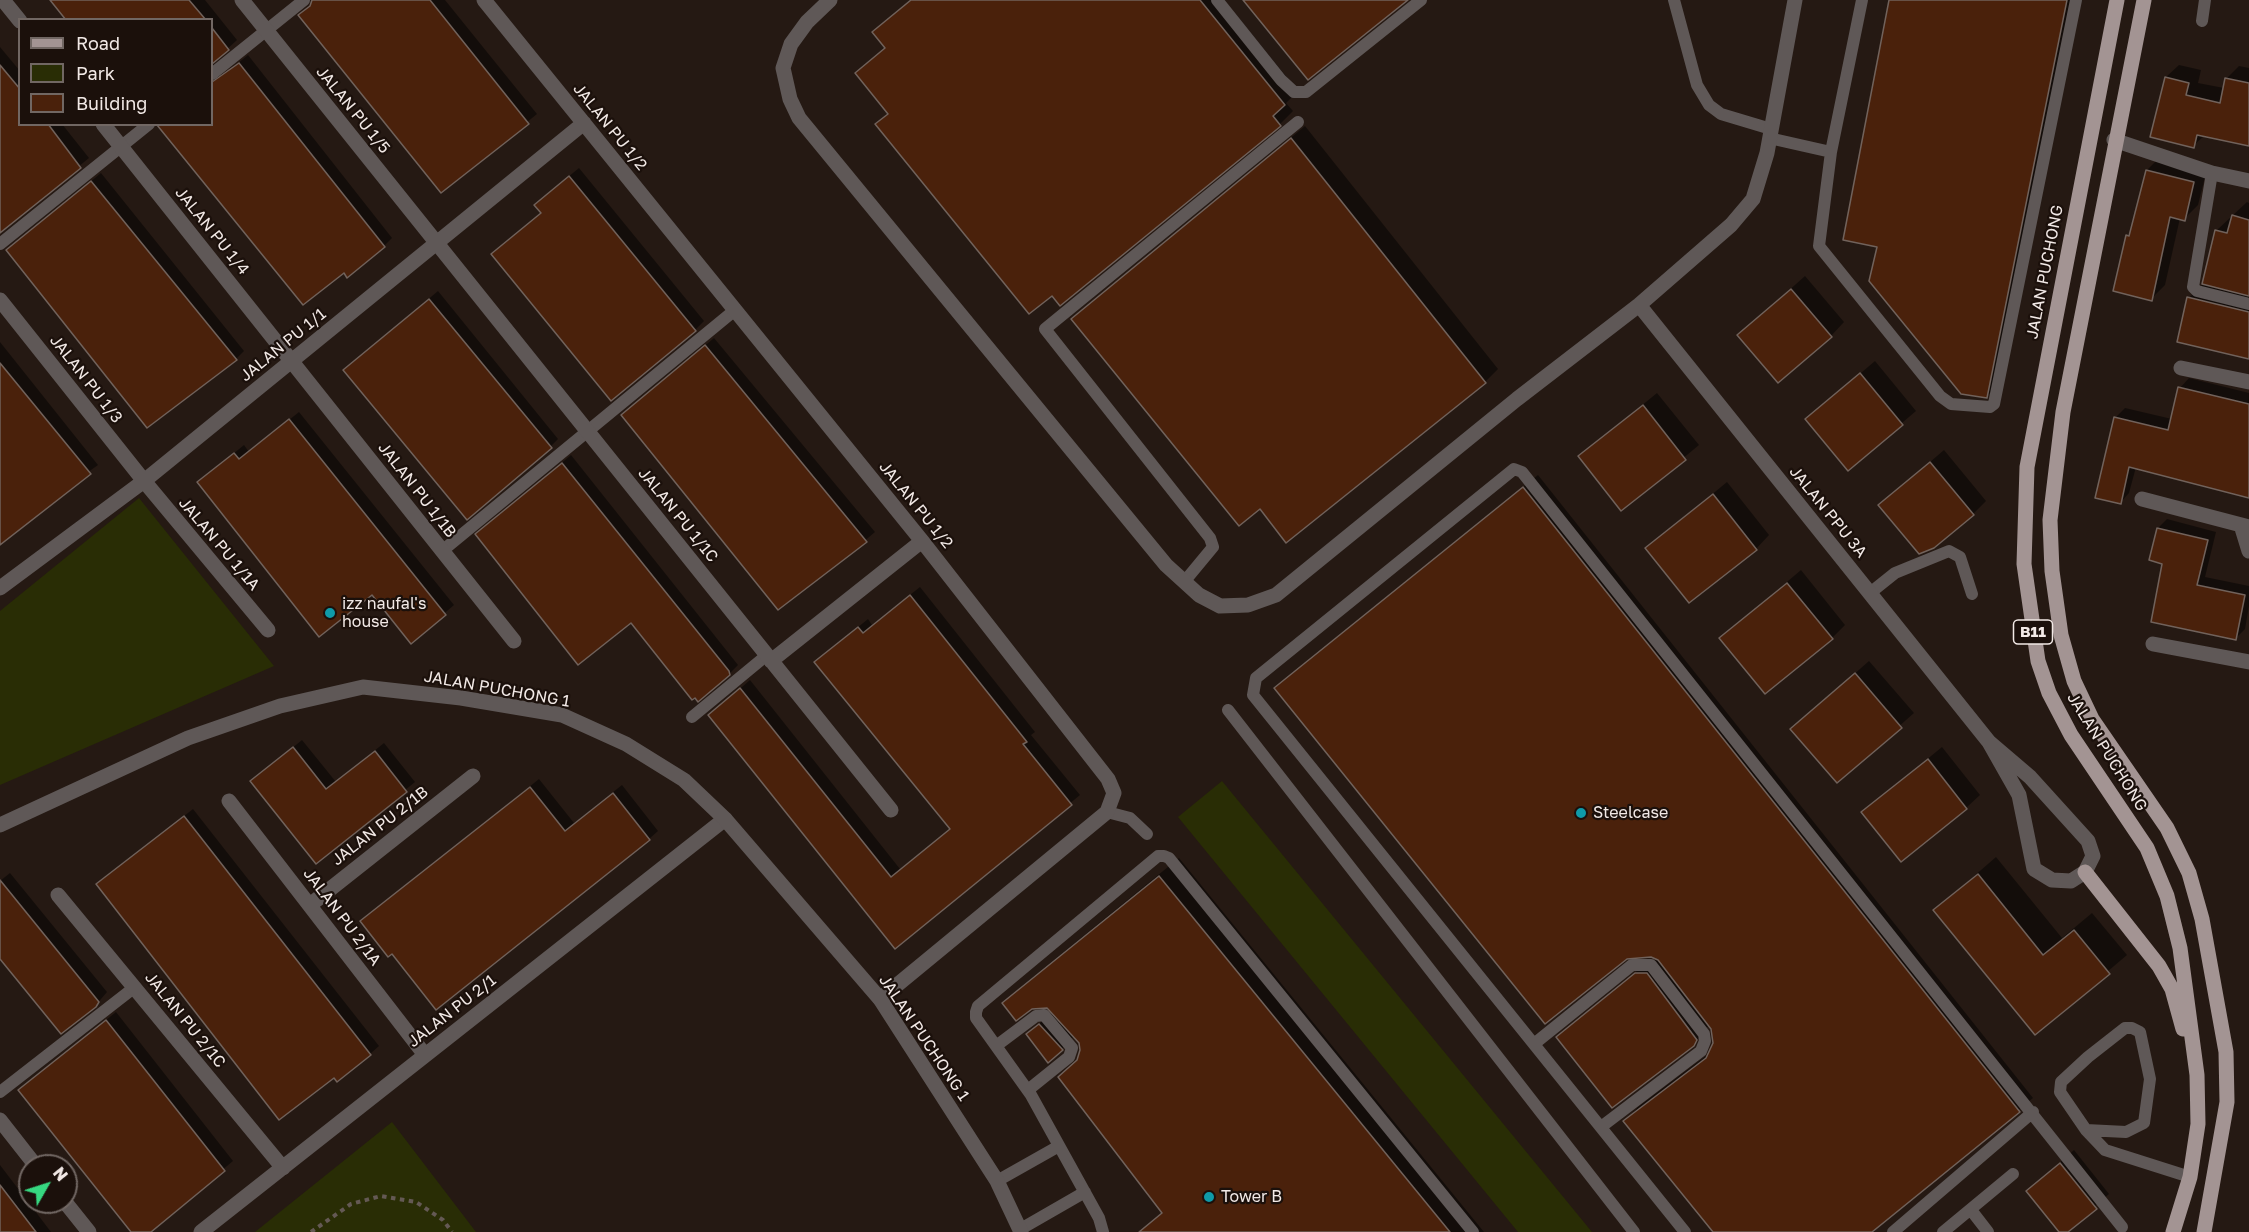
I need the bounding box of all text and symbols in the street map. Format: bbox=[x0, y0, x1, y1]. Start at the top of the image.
legend bbox=[18, 18, 213, 126]
text: Road bbox=[76, 32, 120, 54]
text: Park bbox=[76, 62, 115, 84]
street label: JALAN PU 1/5 bbox=[312, 63, 394, 157]
street label: JALAN PU 1/2 bbox=[569, 80, 651, 174]
text: Building bbox=[76, 92, 147, 114]
street label: JALAN PU 1/4 bbox=[171, 183, 253, 279]
street label: JALAN PUCHONG bbox=[2023, 203, 2067, 341]
street label: JALAN PU 1/1 bbox=[236, 305, 330, 385]
street label: JALAN PU 1/3 bbox=[46, 331, 126, 427]
street label: JALAN PU 1/1B bbox=[374, 439, 460, 541]
street label: JALAN PU 1/2 bbox=[875, 458, 957, 552]
street label: JALAN PPU 3A bbox=[1785, 462, 1871, 562]
street label: JALAN PU 1/1C bbox=[634, 464, 722, 566]
street label: JALAN PU 1/1A bbox=[174, 494, 264, 594]
place label: izz naufal's house bbox=[342, 594, 426, 632]
marker: izz naufal's house bbox=[323, 606, 337, 620]
road number: B11 bbox=[2014, 620, 2052, 644]
street label: JALAN PUCHONG 1 bbox=[423, 667, 571, 711]
street label: JALAN PUCHONG bbox=[2063, 689, 2151, 815]
street label: JALAN PU 2/1B bbox=[328, 782, 432, 870]
place label: Steelcase bbox=[1593, 803, 1668, 823]
marker: Steelcase bbox=[1574, 806, 1588, 820]
street label: JALAN PU 2/1A bbox=[299, 864, 385, 970]
street label: JALAN PU 2/1C bbox=[141, 968, 229, 1072]
street label: JALAN PU 2/1 bbox=[404, 971, 500, 1051]
street label: JALAN PUCHONG 1 bbox=[875, 971, 973, 1105]
north arrow bbox=[18, 1154, 78, 1214]
text: N bbox=[49, 1163, 72, 1185]
place label: Tower B bbox=[1221, 1187, 1282, 1207]
marker: Tower B bbox=[1202, 1190, 1216, 1204]

